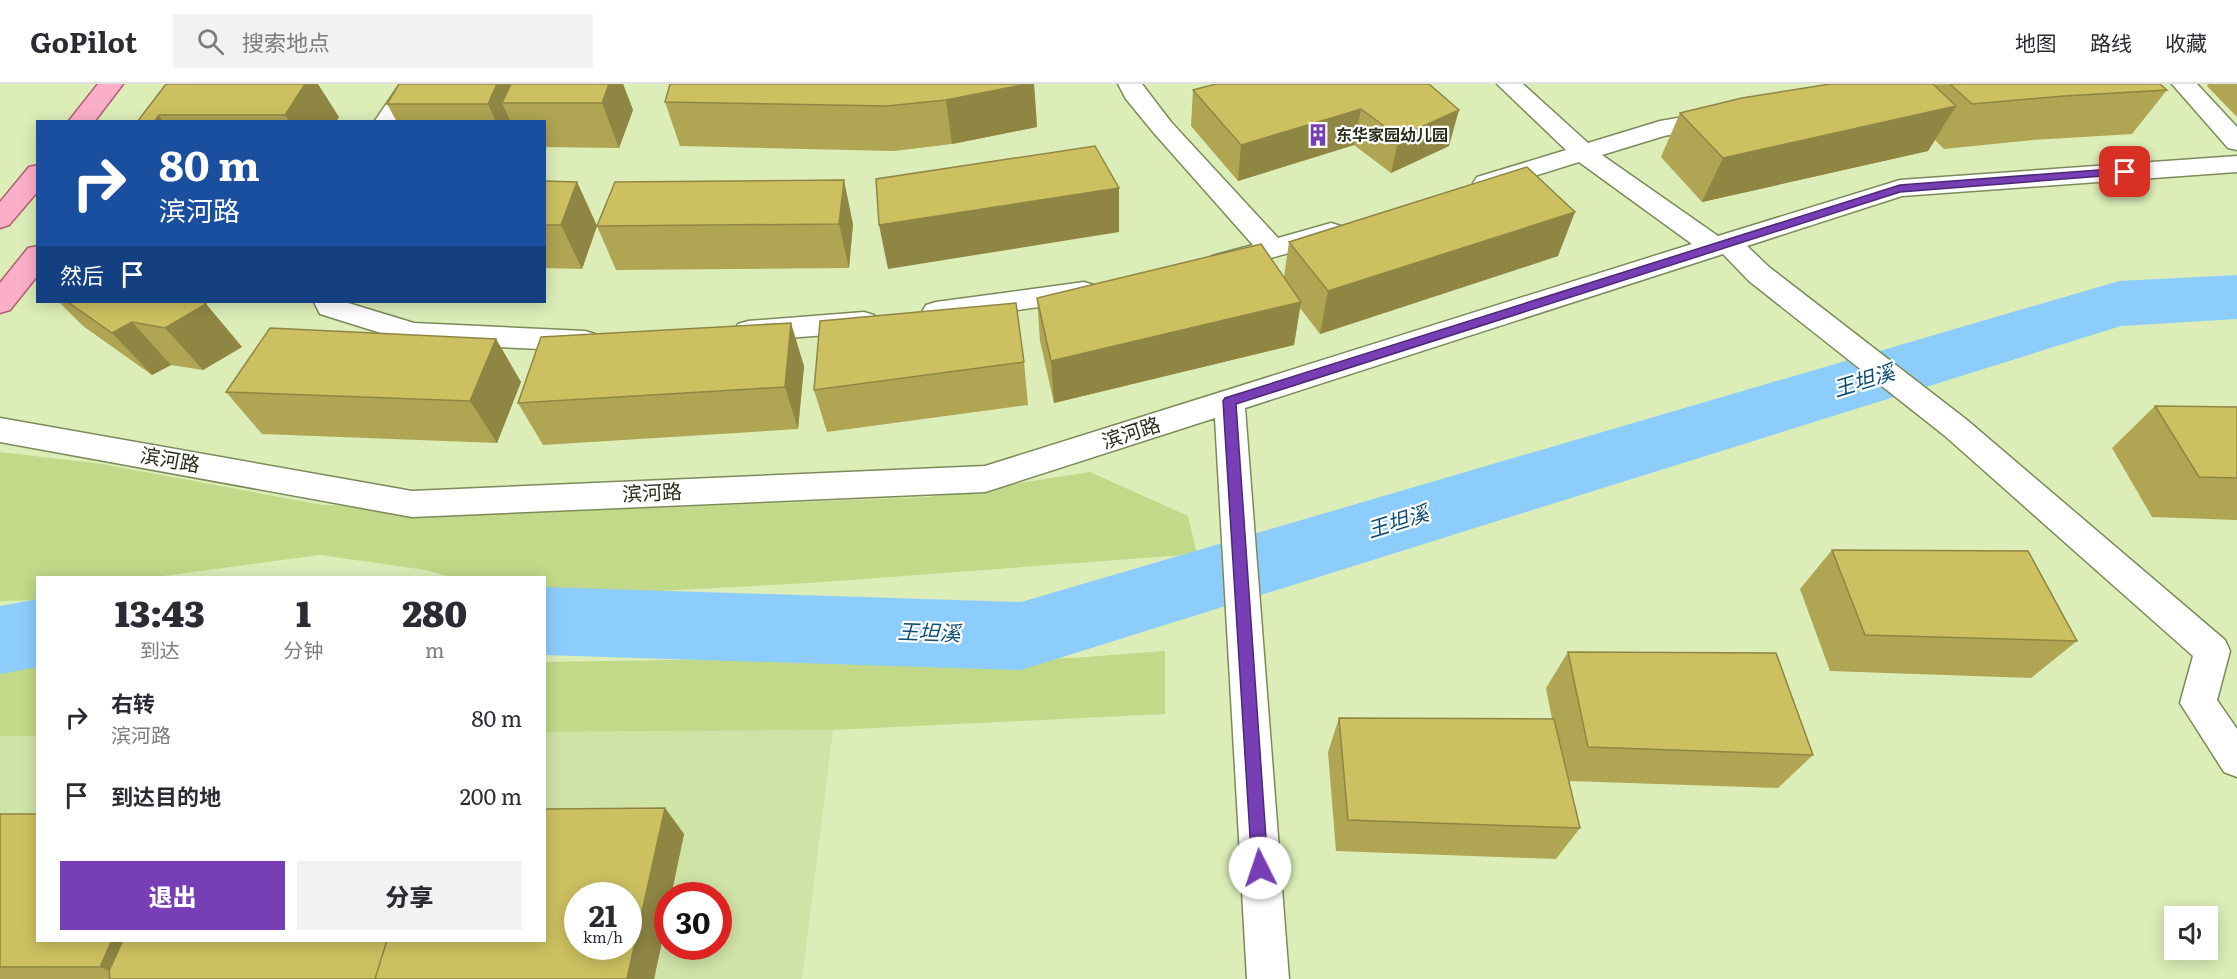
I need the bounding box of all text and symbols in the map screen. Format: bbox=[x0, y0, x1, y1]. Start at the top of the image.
search box bbox=[173, 14, 593, 68]
text: GoPilot bbox=[30, 20, 137, 62]
icon: search bbox=[194, 25, 227, 58]
text: 搜索地点 bbox=[242, 25, 330, 58]
text: 地图 bbox=[2015, 26, 2057, 57]
text: 路线 bbox=[2090, 26, 2132, 57]
text: 收藏 bbox=[2165, 26, 2207, 57]
building icon: 东华家园幼儿园 bbox=[1305, 122, 1331, 148]
place label: 东华家园幼儿园 bbox=[1336, 122, 1448, 146]
text: 80 m bbox=[159, 132, 260, 194]
icon: right bbox=[60, 144, 138, 222]
pin bbox=[2099, 146, 2150, 197]
icon: arrive bbox=[2108, 155, 2141, 188]
text: 滨河路 bbox=[159, 189, 240, 229]
text: 然后 bbox=[60, 258, 104, 291]
icon: arrive bbox=[116, 258, 149, 291]
water label: 王坦溪 bbox=[1829, 354, 1900, 403]
street label: 滨河路 bbox=[1097, 408, 1164, 455]
street label: 滨河路 bbox=[138, 438, 202, 478]
street label: 滨河路 bbox=[621, 474, 683, 508]
water label: 王坦溪 bbox=[1363, 495, 1434, 544]
text: 13:43 bbox=[115, 585, 205, 638]
text: 1 bbox=[296, 585, 311, 638]
text: 280 bbox=[402, 585, 467, 638]
water label: 王坦溪 bbox=[897, 614, 963, 647]
text: 到达 bbox=[140, 634, 180, 664]
text: 分钟 bbox=[283, 634, 323, 664]
text: m bbox=[425, 634, 444, 664]
text: 右转 bbox=[111, 686, 155, 719]
icon: right bbox=[60, 701, 93, 734]
text: 80 m bbox=[471, 701, 522, 734]
text: 滨河路 bbox=[111, 719, 171, 749]
icon: arrive bbox=[60, 779, 93, 812]
text: 到达目的地 bbox=[111, 779, 221, 812]
text: 200 m bbox=[460, 779, 522, 812]
position arrow bbox=[1228, 836, 1292, 900]
button: 退出 bbox=[60, 861, 285, 930]
button: 分享 bbox=[297, 861, 522, 930]
speed limit sign: 30 bbox=[654, 882, 732, 960]
text: 21 bbox=[589, 892, 617, 936]
map controls bbox=[2164, 906, 2218, 960]
button: sound bbox=[2164, 906, 2218, 960]
text: km/h bbox=[583, 925, 623, 948]

